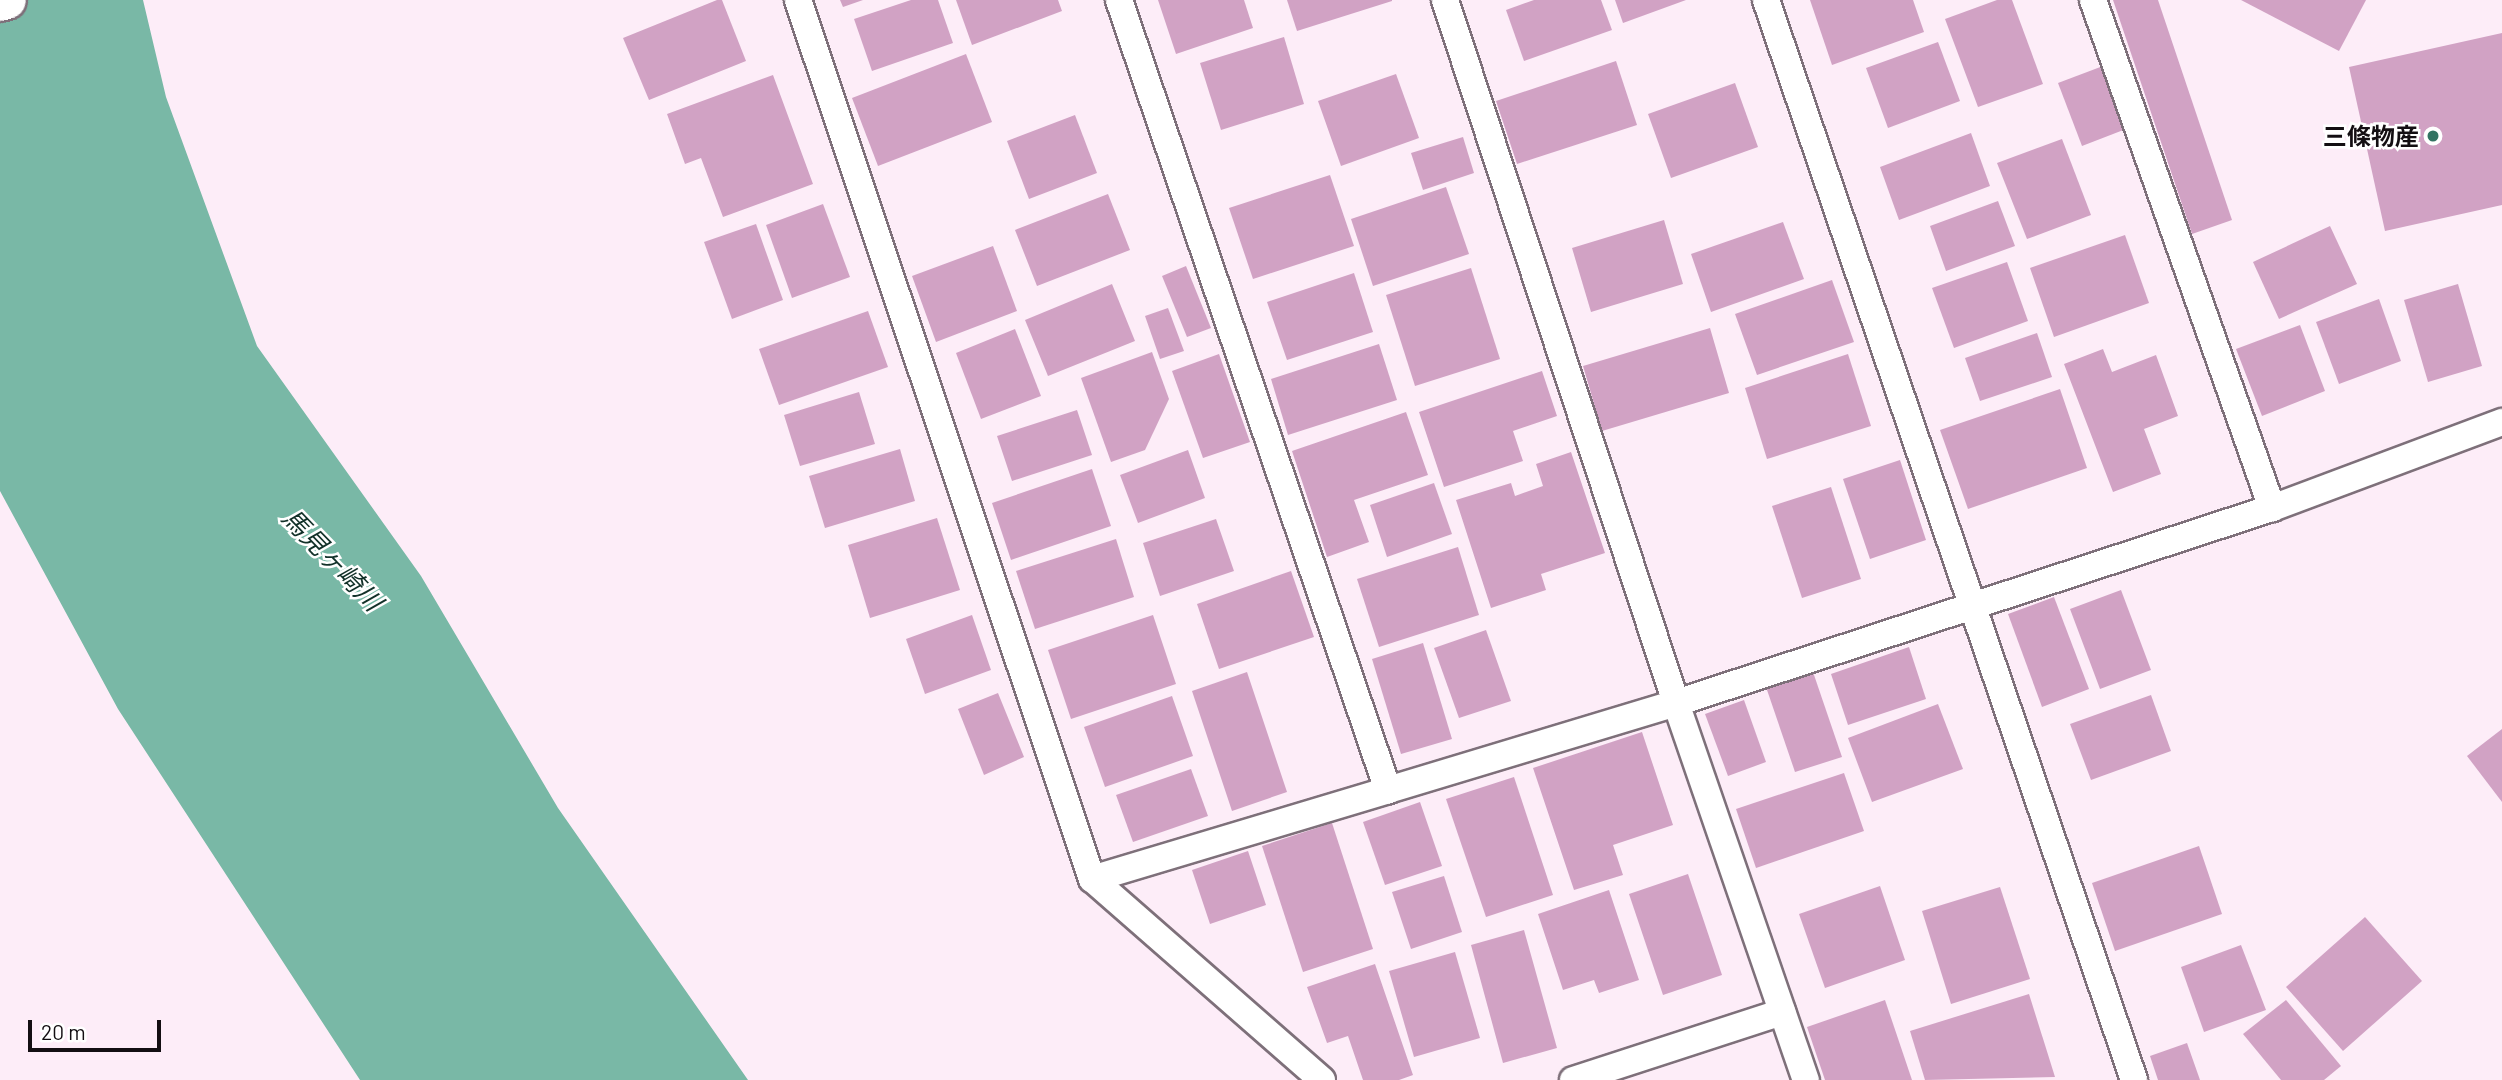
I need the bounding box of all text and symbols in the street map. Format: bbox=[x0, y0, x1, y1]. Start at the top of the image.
place label: 三條物産 bbox=[2323, 122, 2419, 150]
marker: 三條物産 bbox=[2425, 128, 2441, 144]
water label: 馬見ヶ崎川 bbox=[277, 501, 389, 617]
scale bar bbox=[32, 1006, 164, 1050]
text: 20 m bbox=[41, 1019, 86, 1044]

